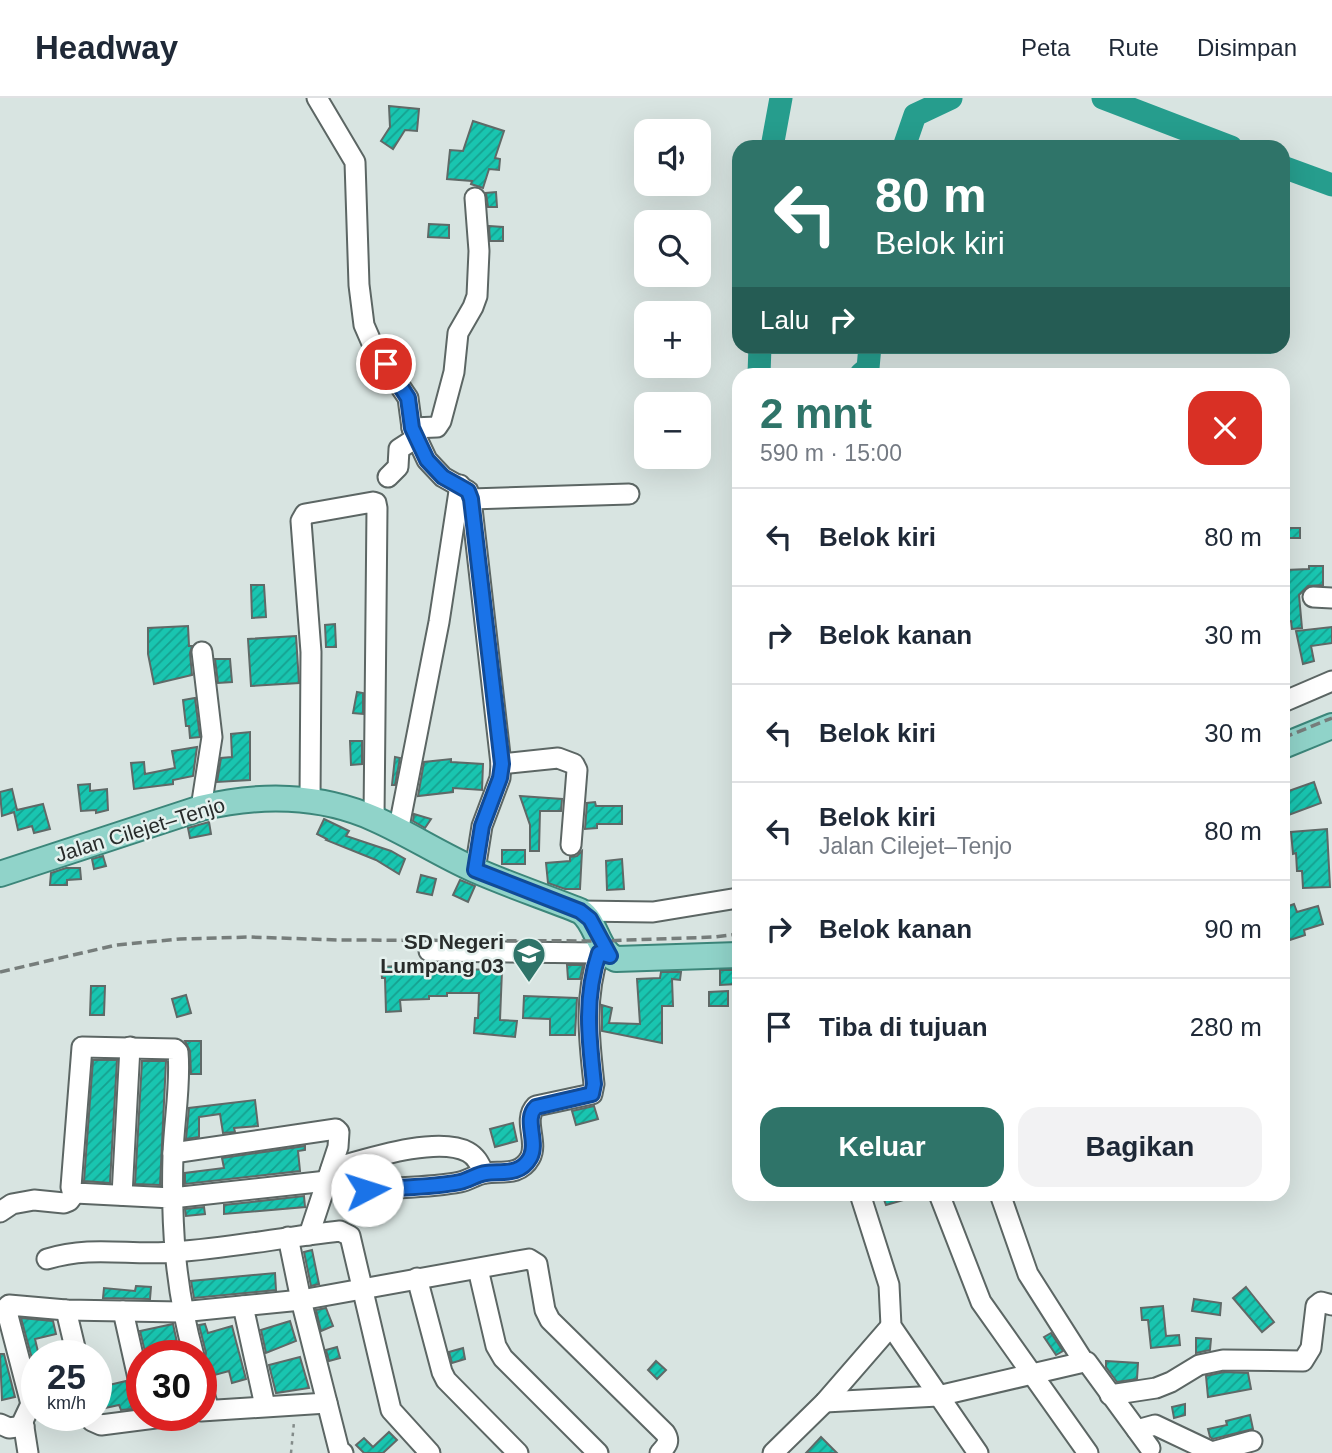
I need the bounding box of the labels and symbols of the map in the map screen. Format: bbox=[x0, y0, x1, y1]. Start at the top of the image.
pin bbox=[356, 334, 416, 394]
street label: Jalan Cilejet–Tenjo bbox=[52, 793, 228, 866]
place label: SD Negeri Lumpang 03 bbox=[380, 930, 504, 977]
school or university icon: SD Negeri Lumpang 03 bbox=[510, 935, 548, 984]
position arrow bbox=[330, 1153, 404, 1227]
speed limit sign: 30 bbox=[126, 1340, 217, 1431]

